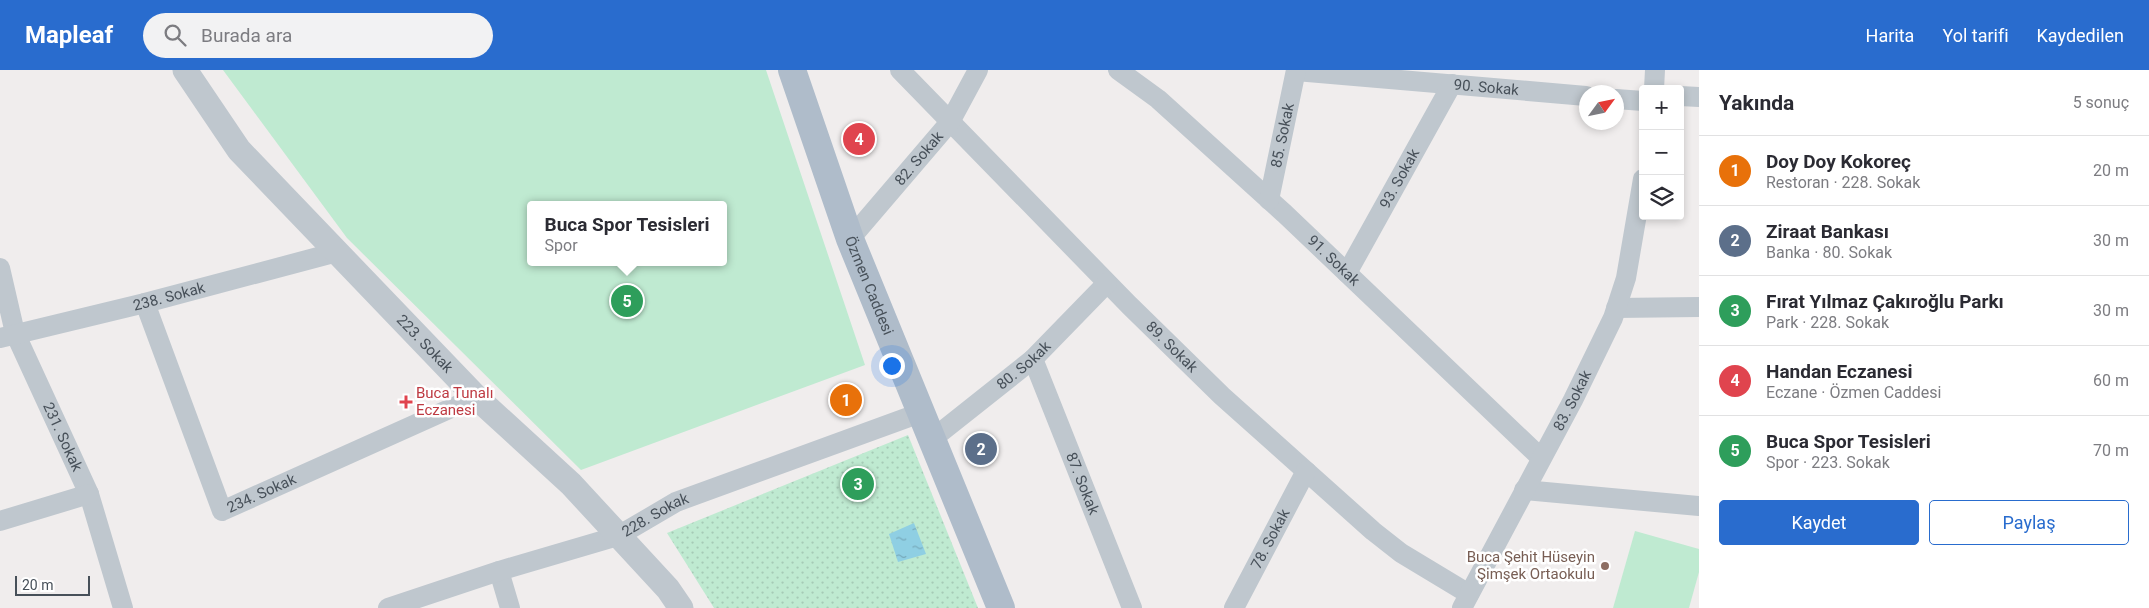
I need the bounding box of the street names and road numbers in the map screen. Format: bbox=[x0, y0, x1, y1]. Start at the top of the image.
street label: 90. Sokak bbox=[1453, 76, 1520, 99]
street label: 85. Sokak bbox=[1267, 101, 1298, 169]
street label: 82. Sokak bbox=[891, 127, 947, 189]
street label: 93. Sokak bbox=[1376, 145, 1423, 212]
street label: 91. Sokak bbox=[1304, 231, 1364, 290]
street label: Özmen Caddesi bbox=[841, 233, 897, 338]
street label: 238. Sokak bbox=[131, 278, 207, 315]
street label: 223. Sokak bbox=[393, 311, 457, 377]
street label: 89. Sokak bbox=[1142, 318, 1202, 376]
street label: 80. Sokak bbox=[993, 337, 1055, 393]
street label: 83. Sokak bbox=[1549, 367, 1595, 434]
street label: 231. Sokak bbox=[39, 400, 86, 475]
street label: 87. Sokak bbox=[1062, 450, 1103, 518]
street label: 234. Sokak bbox=[224, 470, 299, 517]
street label: 228. Sokak bbox=[619, 489, 691, 541]
street label: 78. Sokak bbox=[1247, 505, 1294, 572]

